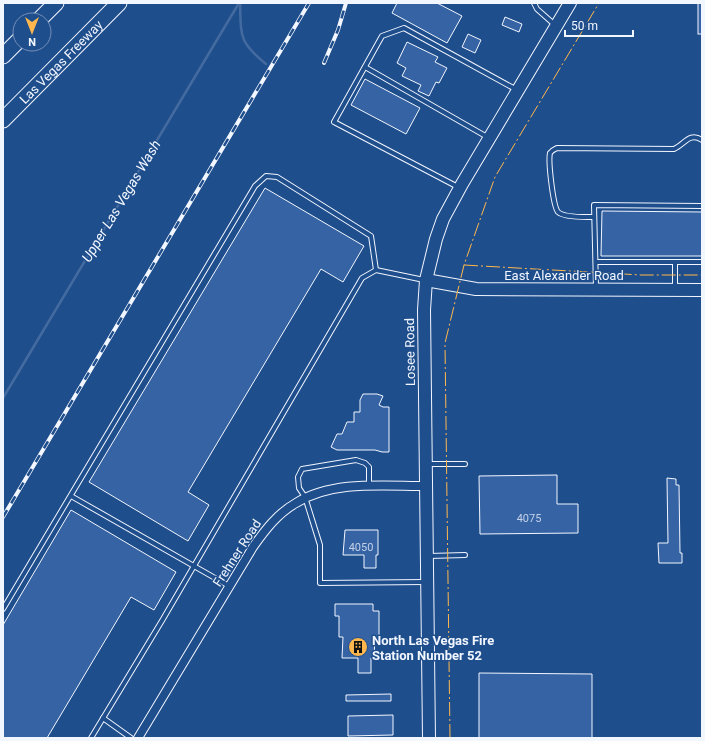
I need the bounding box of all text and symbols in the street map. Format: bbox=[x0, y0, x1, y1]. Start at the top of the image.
north arrow bbox=[12, 12, 52, 52]
scale bar bbox=[565, 12, 633, 38]
street label: Las Vegas Freeway bbox=[16, 17, 105, 107]
text: 50 m bbox=[571, 19, 598, 33]
text: N bbox=[28, 35, 36, 48]
water label: Upper Las Vegas Wash bbox=[78, 137, 164, 265]
street label: East Alexander Road bbox=[504, 268, 624, 283]
street label: Losee Road bbox=[402, 318, 418, 386]
house number: 4075 bbox=[517, 512, 541, 525]
street label: Frehner Road bbox=[210, 517, 264, 589]
house number: 4050 bbox=[349, 541, 373, 554]
place label: North Las Vegas Fire Station Number 52 bbox=[372, 633, 494, 663]
building icon: North Las Vegas Fire Station Number 52 bbox=[347, 636, 369, 658]

